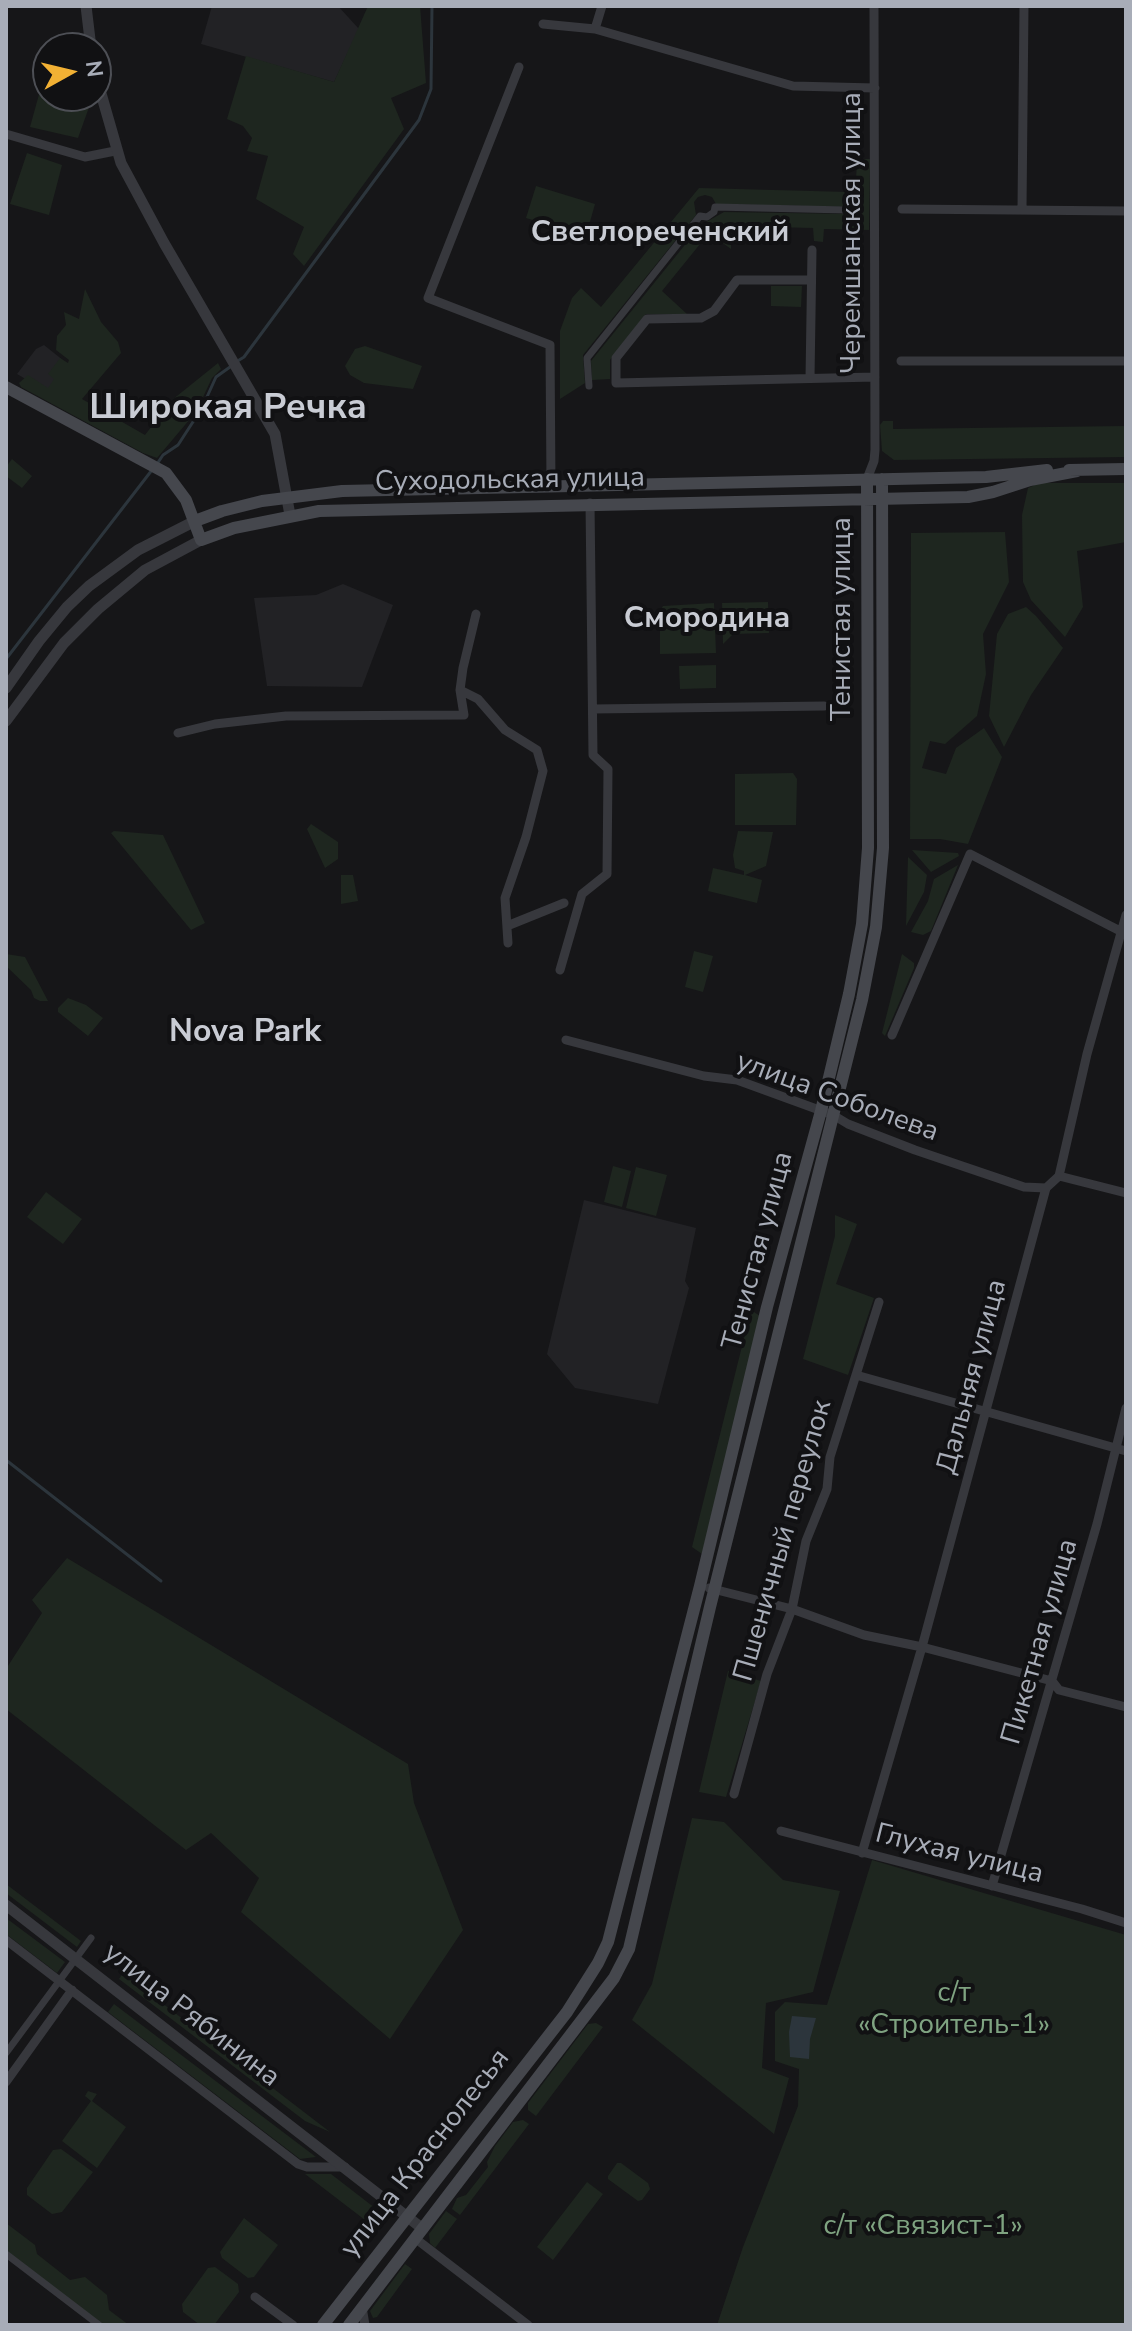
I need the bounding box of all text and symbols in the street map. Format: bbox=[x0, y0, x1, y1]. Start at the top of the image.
north arrow bbox=[32, 32, 112, 112]
text: N bbox=[78, 59, 110, 79]
street label: Черемшанская улица bbox=[836, 92, 870, 374]
district label: Светлореченский bbox=[531, 216, 789, 252]
district label: Широкая Речка bbox=[89, 387, 367, 431]
street label: Суходольская улица bbox=[375, 462, 645, 500]
street label: Тенистая улица bbox=[826, 517, 860, 721]
district label: Смородина bbox=[624, 602, 790, 638]
district label: Nova Park bbox=[169, 1014, 321, 1052]
street label: улица Соболева bbox=[731, 1046, 943, 1150]
street label: Тенистая улица bbox=[716, 1148, 802, 1354]
street label: Дальняя улица bbox=[931, 1276, 1015, 1478]
street label: Пшеничный переулок bbox=[728, 1397, 840, 1685]
street label: Пикетная улица bbox=[996, 1536, 1086, 1748]
street label: Глухая улица bbox=[871, 1818, 1047, 1892]
street label: улица Рябинина bbox=[96, 1937, 286, 2095]
park label: с/т «Строитель-1» bbox=[858, 1977, 1050, 2043]
street label: улица Краснолесья bbox=[334, 2043, 518, 2265]
park label: с/т «Связист-1» bbox=[823, 2210, 1023, 2244]

